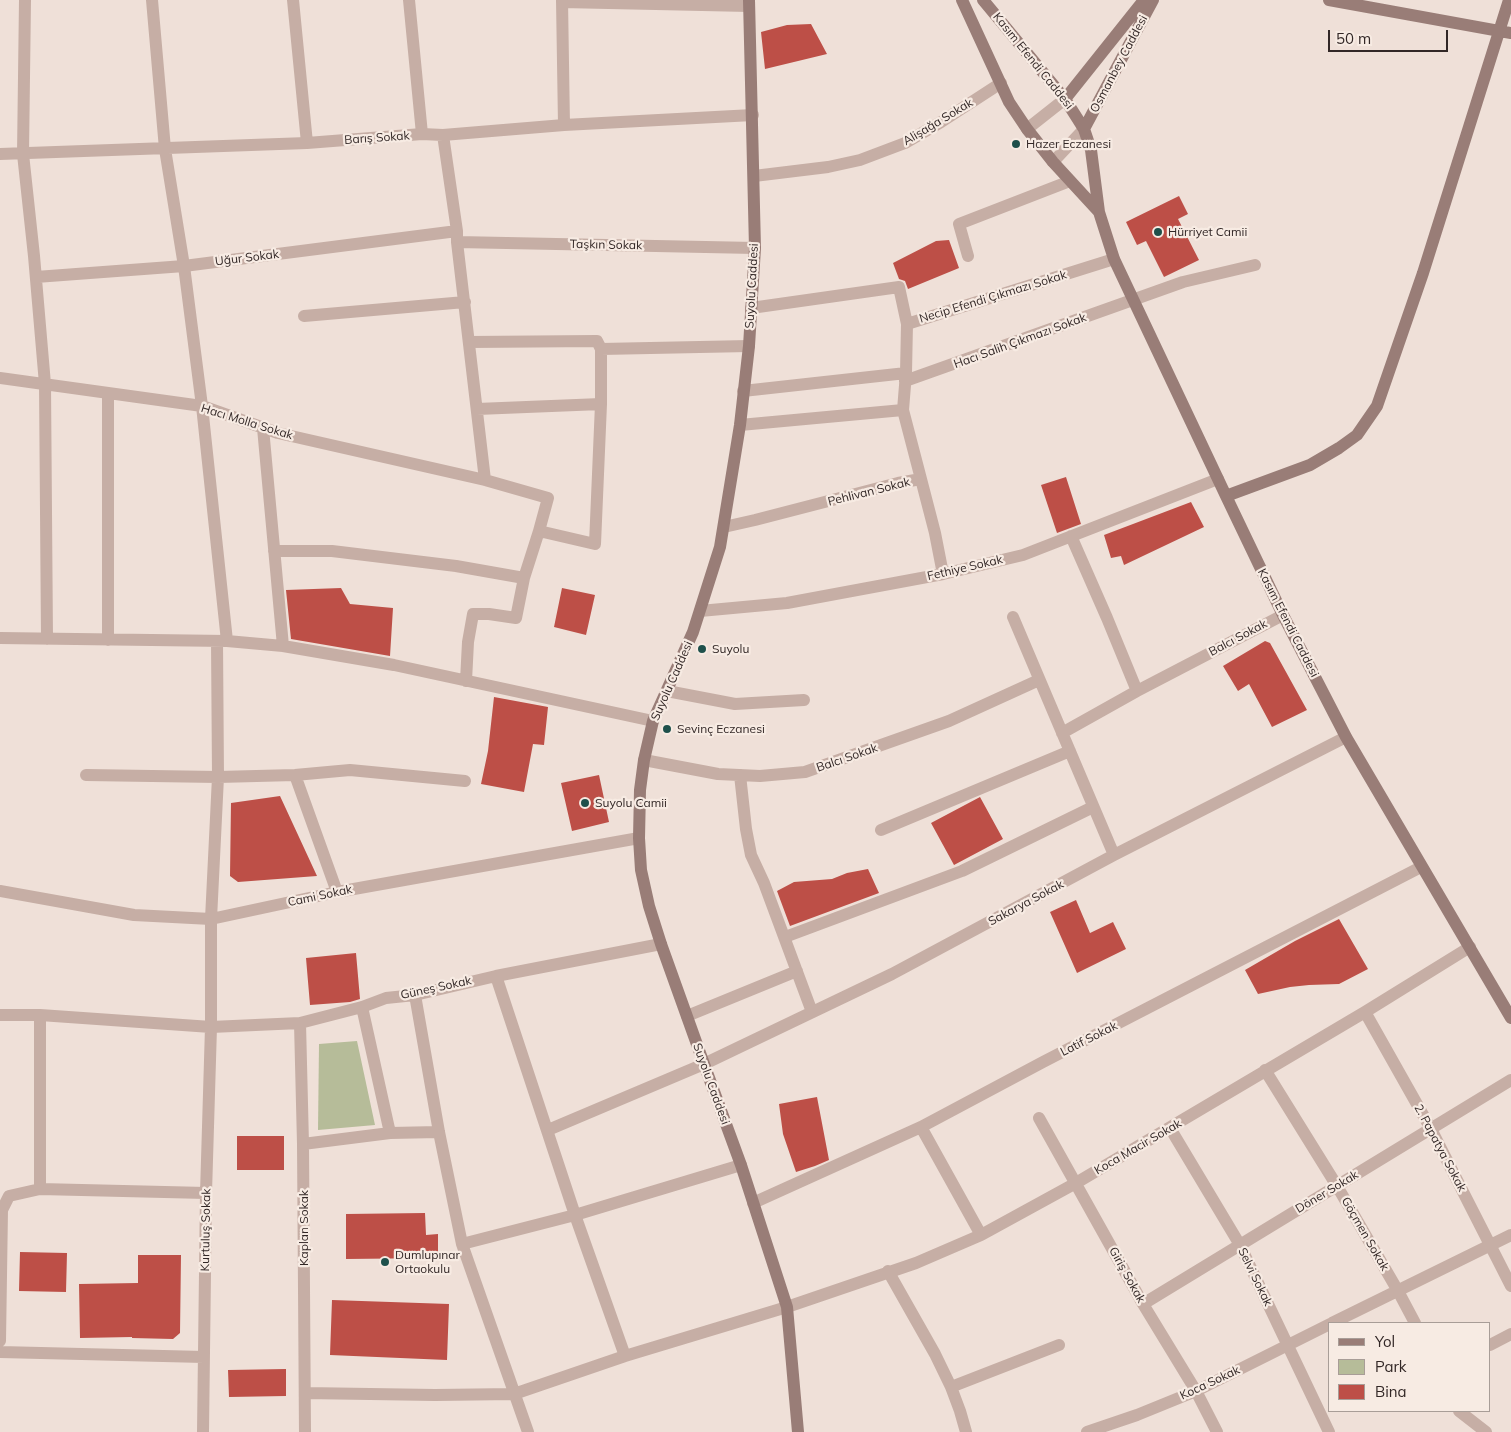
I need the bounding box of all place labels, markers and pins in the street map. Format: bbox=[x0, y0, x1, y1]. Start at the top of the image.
place label: Hazer Eczanesi bbox=[1026, 137, 1111, 151]
marker: Hazer Eczanesi bbox=[1010, 138, 1022, 150]
place label: Hürriyet Camii bbox=[1168, 225, 1247, 239]
marker: Hürriyet Camii bbox=[1152, 226, 1164, 238]
place label: Suyolu bbox=[712, 642, 749, 656]
marker: Suyolu bbox=[696, 643, 708, 655]
place label: Sevinç Eczanesi bbox=[677, 722, 765, 736]
marker: Sevinç Eczanesi bbox=[661, 723, 673, 735]
place label: Suyolu Camii bbox=[595, 796, 667, 810]
marker: Suyolu Camii bbox=[579, 797, 591, 809]
place label: Dumlupınar Ortaokulu bbox=[395, 1248, 460, 1276]
marker: Dumlupınar Ortaokulu bbox=[379, 1256, 391, 1268]

